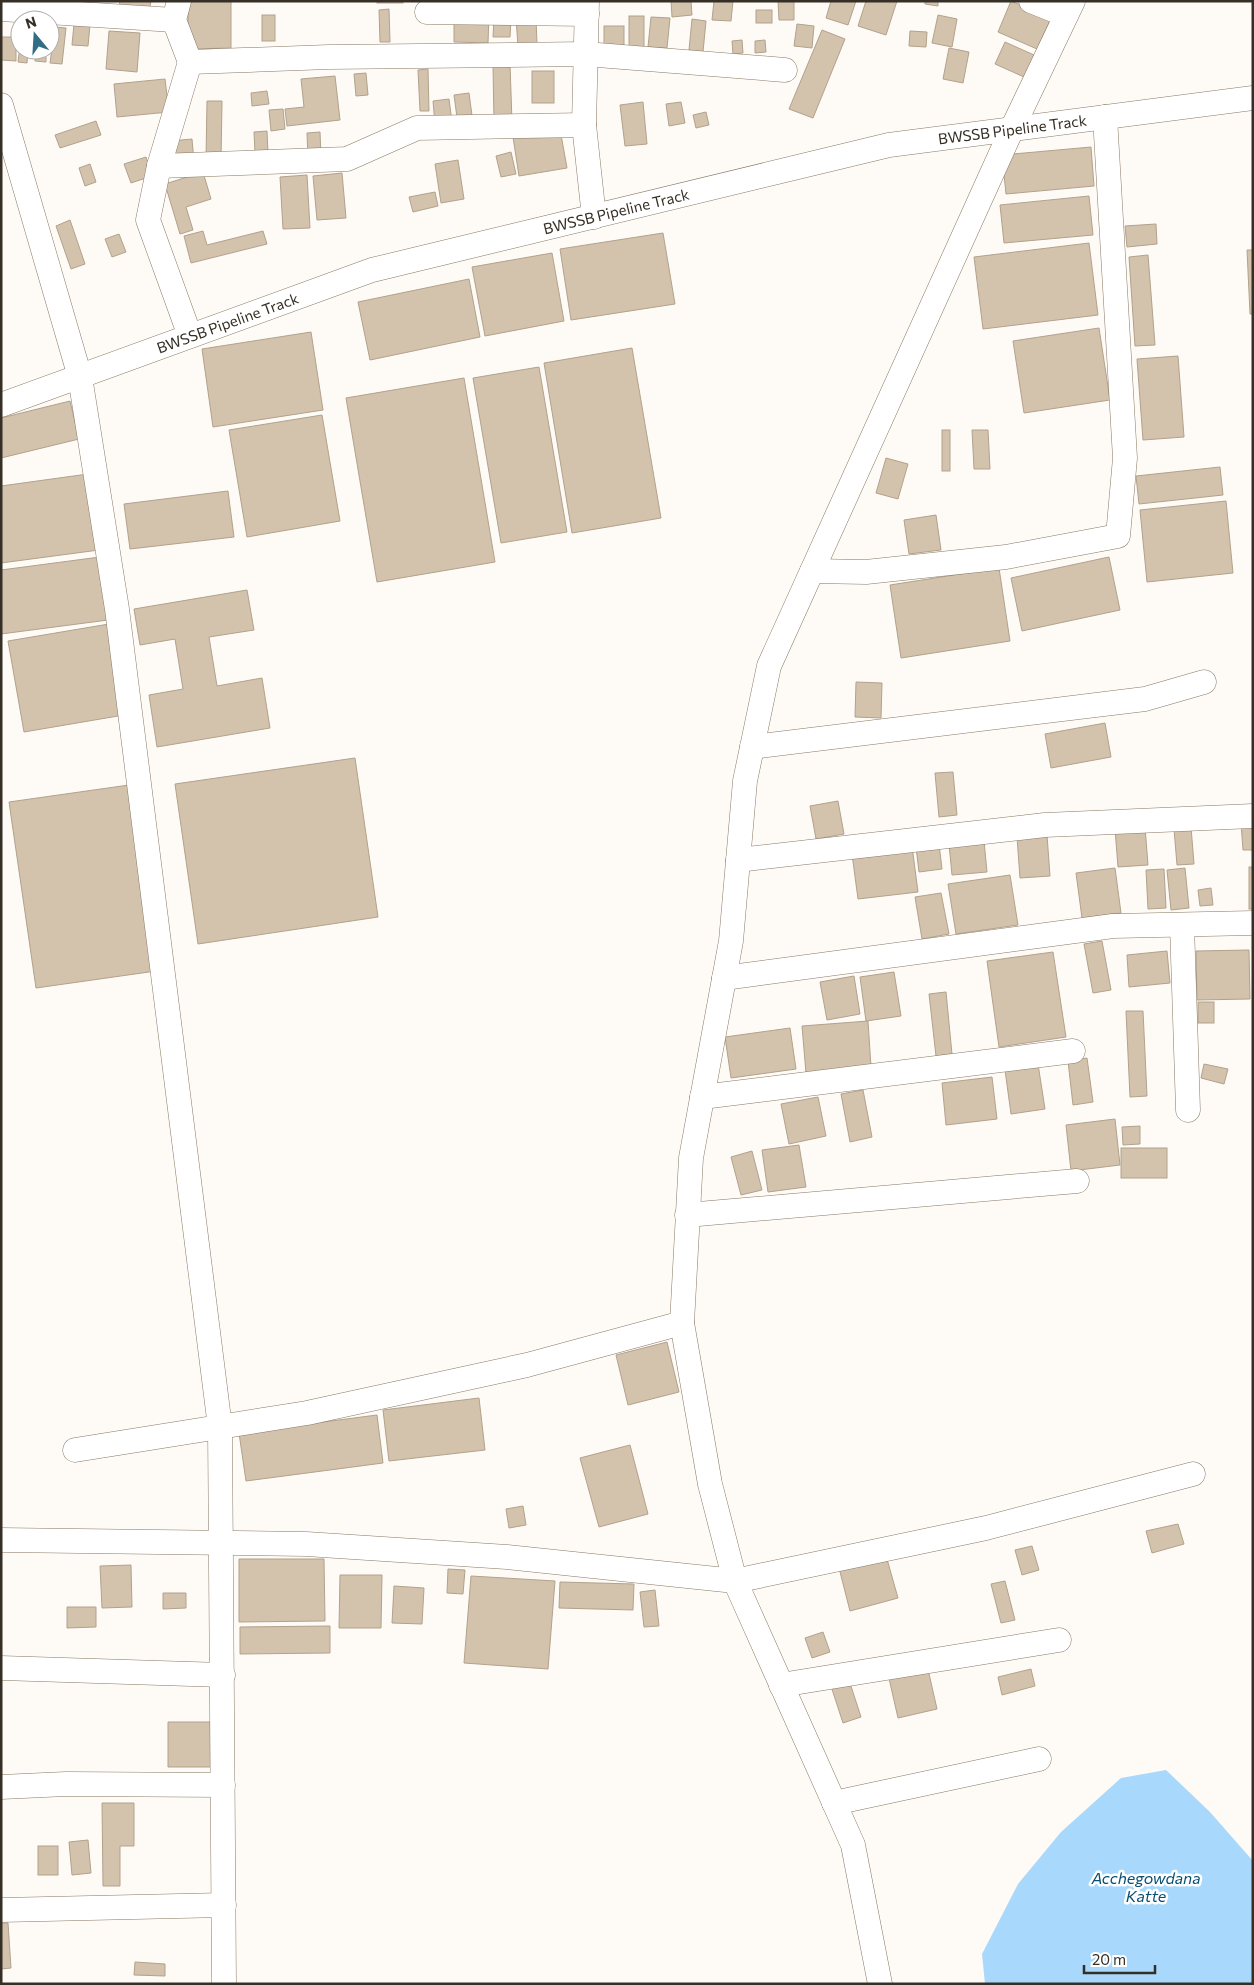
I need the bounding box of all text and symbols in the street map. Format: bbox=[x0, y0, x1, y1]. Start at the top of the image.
north arrow bbox=[10, 10, 60, 60]
text: N bbox=[23, 12, 38, 32]
street label: BWSSB Pipeline Track bbox=[937, 111, 1088, 148]
street label: BWSSB Pipeline Track bbox=[541, 185, 691, 237]
street label: BWSSB Pipeline Track bbox=[154, 289, 301, 357]
water label: Acchegowdana Katte bbox=[1090, 1868, 1201, 1905]
scale bar bbox=[1084, 1942, 1155, 1974]
text: 20 m bbox=[1092, 1950, 1126, 1968]

